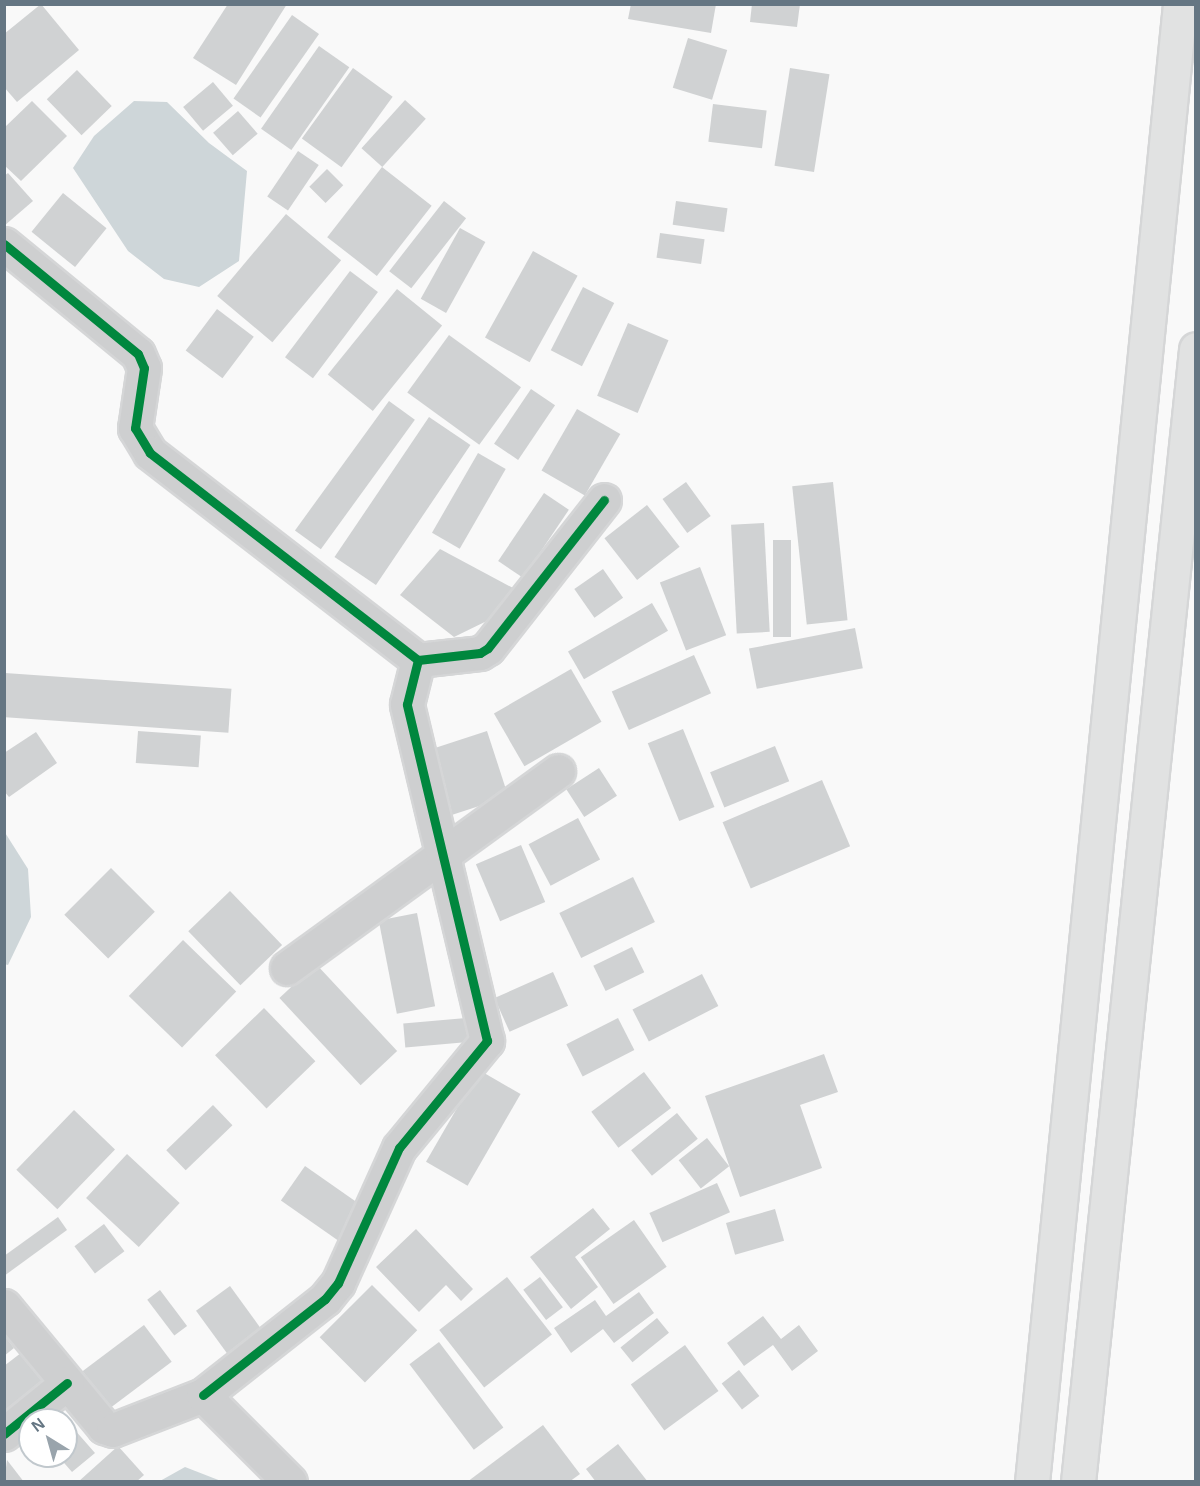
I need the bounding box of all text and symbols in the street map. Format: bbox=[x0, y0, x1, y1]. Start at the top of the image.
north arrow bbox=[18, 1408, 78, 1468]
text: N bbox=[28, 1415, 48, 1435]

